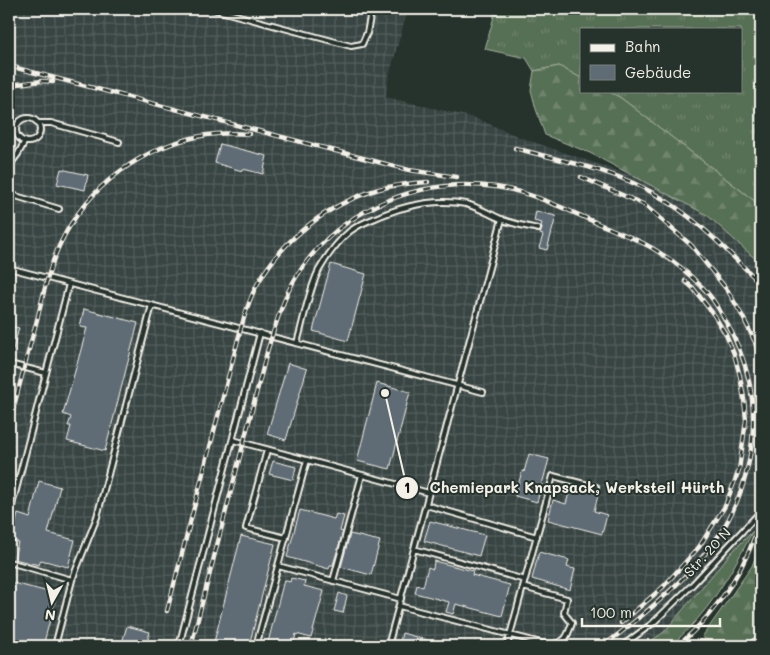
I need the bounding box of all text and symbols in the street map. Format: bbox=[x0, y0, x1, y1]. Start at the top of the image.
legend bbox=[580, 28, 742, 92]
text: Bahn bbox=[625, 36, 660, 56]
text: Gebäude bbox=[625, 62, 691, 82]
callout: Chemiepark Knapsack, Werksteil Hürth bbox=[394, 473, 734, 503]
text: 1 bbox=[404, 477, 410, 497]
text: Chemiepark Knapsack, Werksteil Hürth bbox=[430, 477, 725, 497]
street label: Str. 20 N bbox=[679, 523, 735, 581]
north arrow bbox=[28, 578, 78, 628]
scale bar bbox=[582, 595, 720, 627]
text: 100 m bbox=[590, 602, 632, 622]
text: N bbox=[44, 605, 57, 626]

